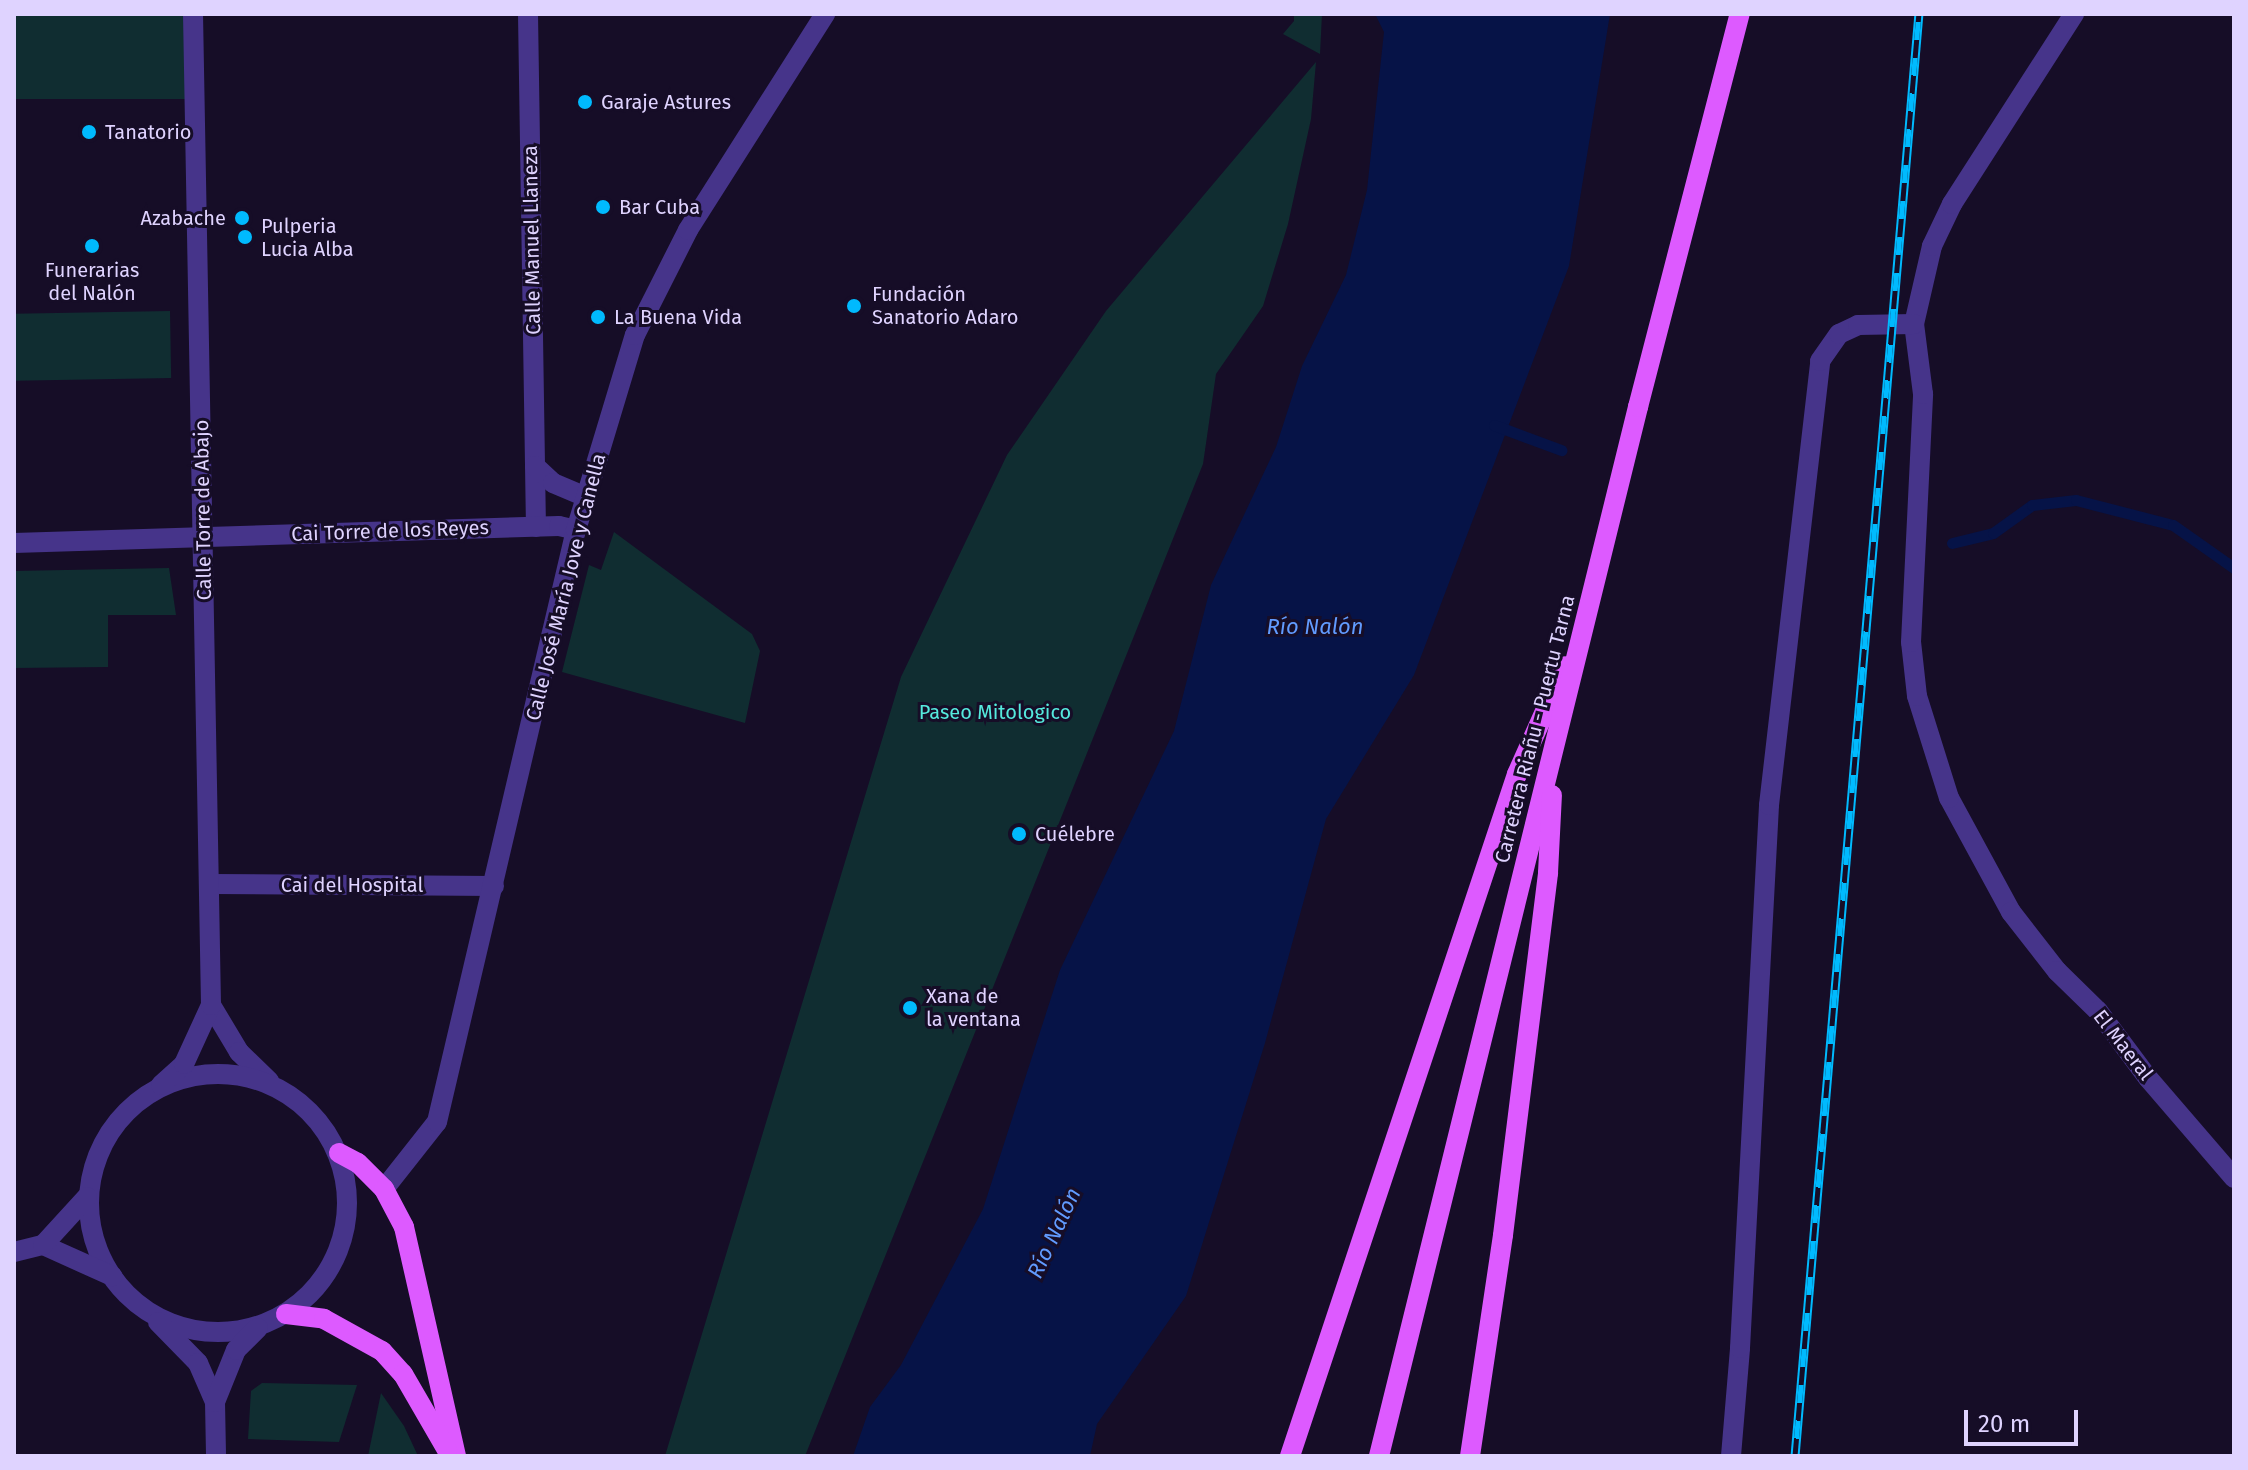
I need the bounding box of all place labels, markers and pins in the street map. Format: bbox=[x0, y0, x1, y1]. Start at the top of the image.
place label: Garaje Astures bbox=[601, 90, 731, 114]
marker: Garaje Astures bbox=[576, 93, 594, 111]
place label: Tanatorio bbox=[105, 120, 191, 144]
marker: Tanatorio bbox=[80, 123, 98, 141]
place label: Bar Cuba bbox=[619, 195, 700, 219]
marker: Bar Cuba bbox=[594, 198, 612, 216]
place label: Azabache bbox=[140, 206, 226, 230]
marker: Azabache bbox=[233, 209, 251, 227]
place label: Pulperia Lucia Alba bbox=[261, 214, 354, 261]
marker: Pulperia Lucia Alba bbox=[236, 228, 254, 246]
marker: Funerarias del Nalón bbox=[83, 237, 101, 255]
place label: Funerarias del Nalón bbox=[45, 258, 139, 305]
place label: Fundación Sanatorio Adaro bbox=[872, 282, 1018, 329]
marker: Fundación Sanatorio Adaro bbox=[843, 295, 865, 317]
place label: La Buena Vida bbox=[614, 305, 742, 329]
marker: La Buena Vida bbox=[589, 308, 607, 326]
place label: Cuélebre bbox=[1035, 822, 1115, 846]
marker: Cuélebre bbox=[1010, 825, 1028, 843]
place label: Xana de la ventana bbox=[926, 984, 1021, 1031]
marker: Xana de la ventana bbox=[901, 999, 919, 1017]

